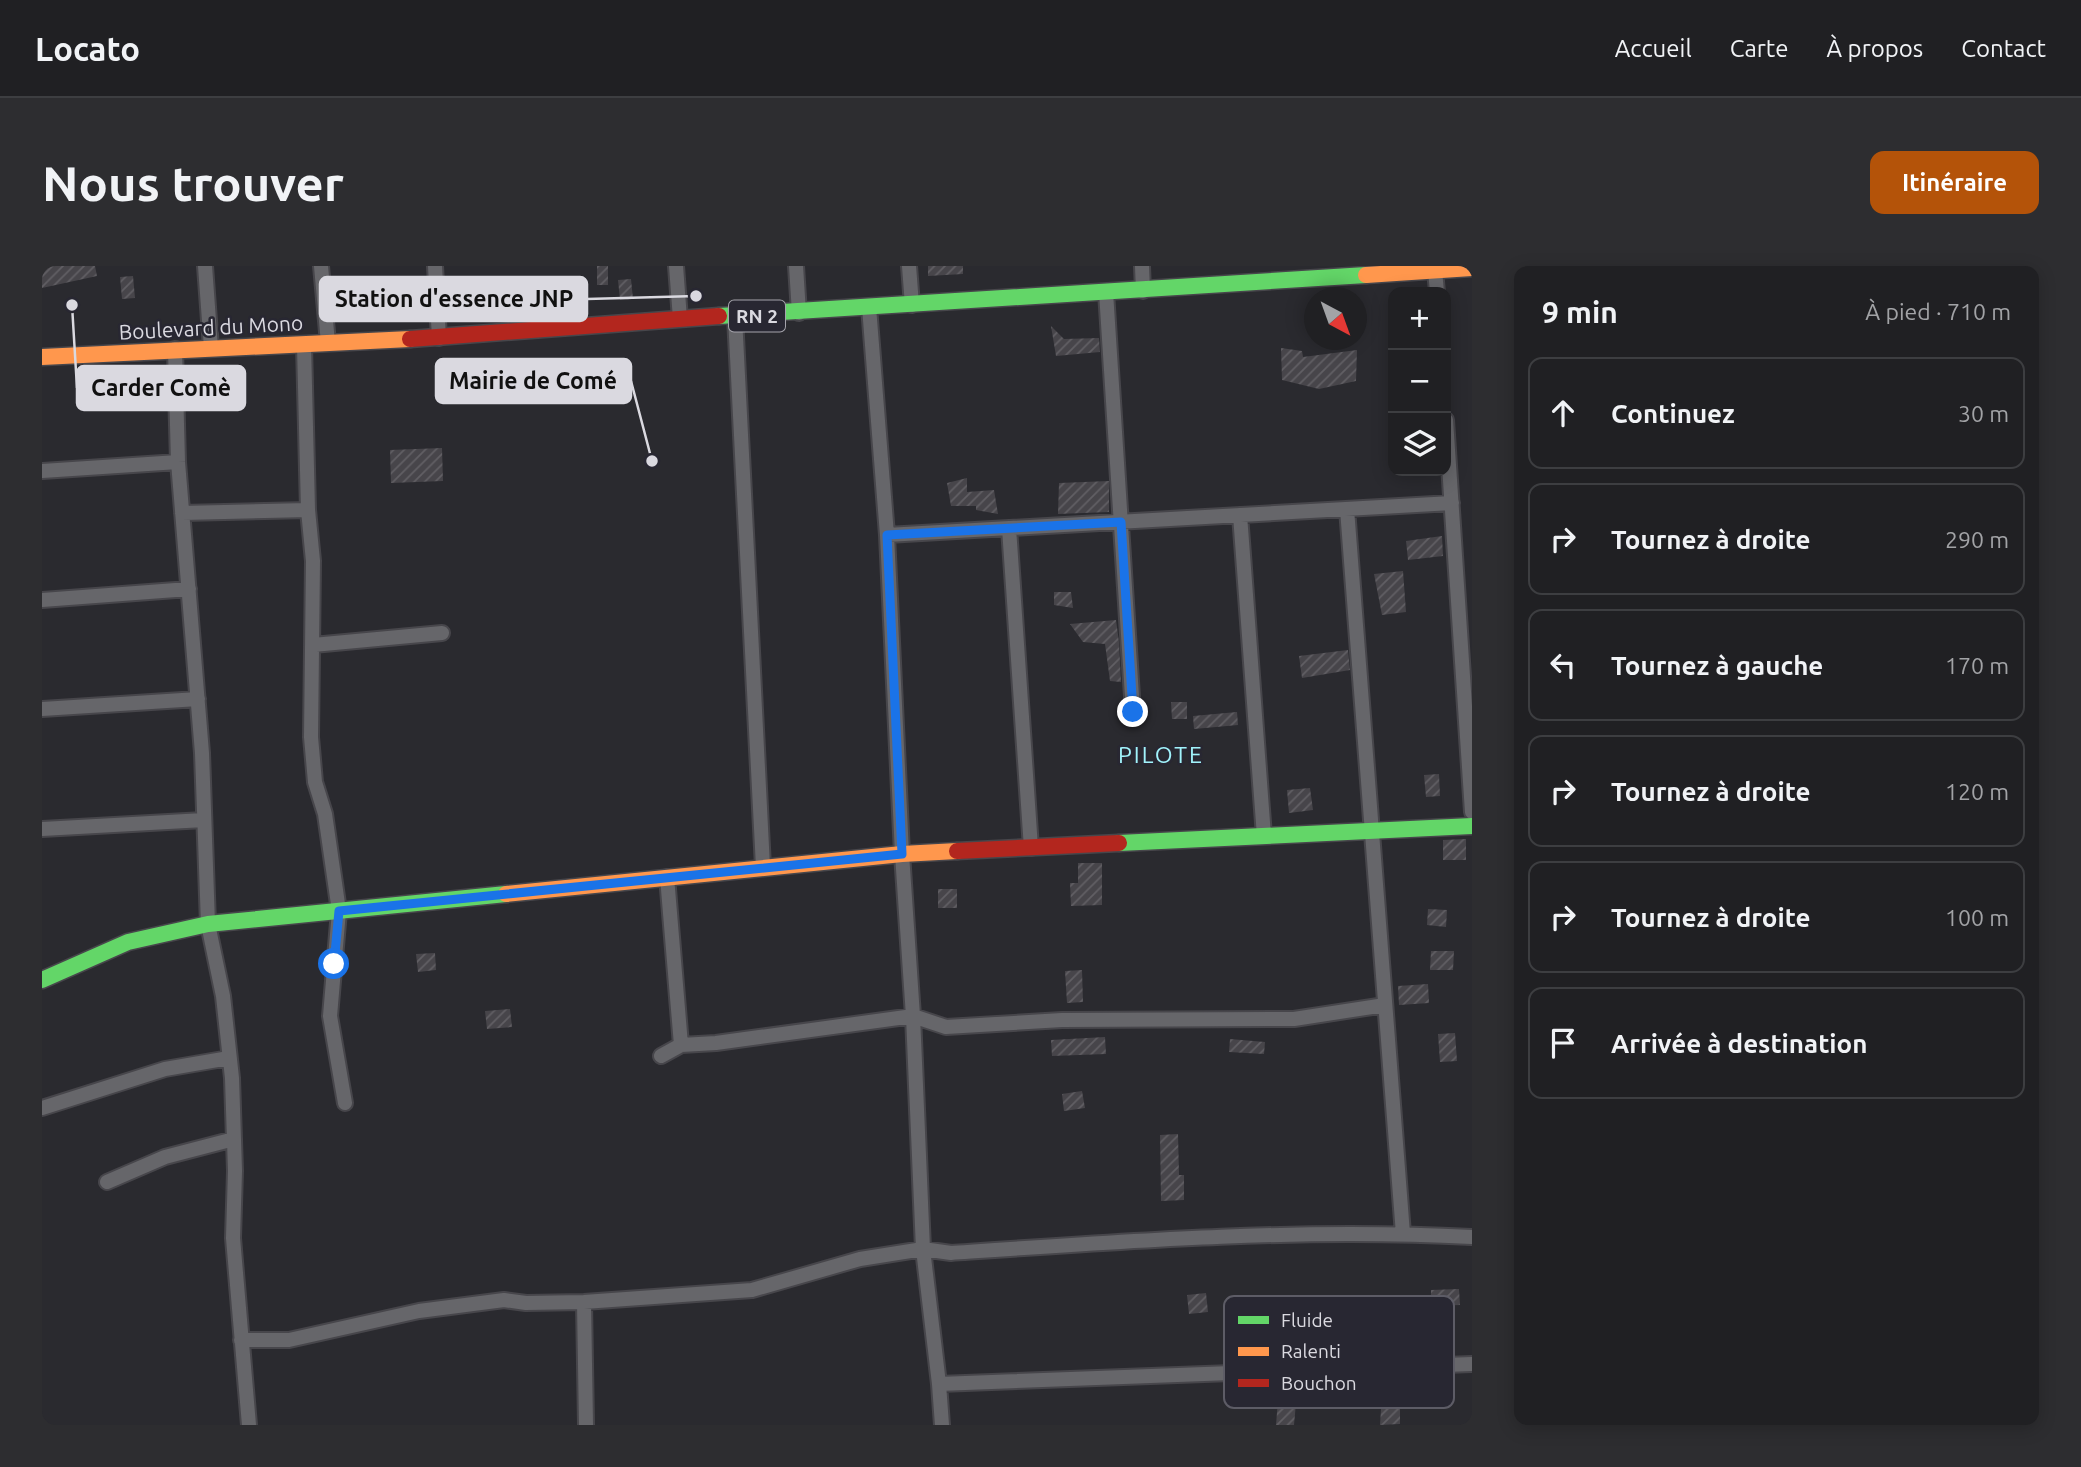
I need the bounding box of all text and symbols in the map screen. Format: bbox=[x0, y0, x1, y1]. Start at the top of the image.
text: Locato bbox=[35, 30, 140, 67]
text: Accueil bbox=[1615, 35, 1692, 62]
text: Carte bbox=[1730, 35, 1789, 62]
text: À propos bbox=[1827, 35, 1923, 62]
text: Contact bbox=[1961, 35, 2046, 62]
button: Itinéraire bbox=[1870, 151, 2039, 214]
text: Nous trouver bbox=[42, 155, 344, 210]
callout: Station d'essence JNP bbox=[320, 277, 587, 321]
text: Station d'essence JNP bbox=[335, 286, 573, 311]
north arrow bbox=[1304, 287, 1367, 350]
map controls bbox=[1388, 287, 1451, 476]
button: + bbox=[1388, 287, 1451, 350]
text: 9 min bbox=[1542, 295, 1618, 329]
text: À pied · 710 m bbox=[1865, 299, 2011, 324]
road number: RN 2 bbox=[729, 300, 785, 332]
street label: Boulevard du Mono bbox=[118, 310, 304, 344]
button: − bbox=[1388, 350, 1451, 413]
callout: Mairie de Comé bbox=[436, 359, 631, 403]
callout: Carder Comè bbox=[77, 366, 245, 410]
text: Mairie de Comé bbox=[449, 368, 617, 393]
text: Carder Comè bbox=[91, 375, 231, 400]
icon: ahead bbox=[1544, 394, 1582, 432]
text: Continuez bbox=[1611, 399, 1735, 428]
text: 30 m bbox=[1958, 401, 2009, 426]
button: layers bbox=[1388, 413, 1451, 476]
icon: right bbox=[1544, 520, 1582, 558]
text: Tournez à droite bbox=[1611, 525, 1810, 554]
text: 290 m bbox=[1945, 527, 2009, 552]
icon: left bbox=[1544, 646, 1582, 684]
text: Tournez à gauche bbox=[1611, 651, 1823, 680]
text: 170 m bbox=[1945, 653, 2009, 678]
route end bbox=[1117, 696, 1148, 727]
district label: PILOTE bbox=[1118, 742, 1204, 767]
icon: right bbox=[1544, 772, 1582, 810]
text: Tournez à droite bbox=[1611, 777, 1810, 806]
text: 120 m bbox=[1945, 779, 2009, 804]
icon: right bbox=[1544, 898, 1582, 936]
text: Tournez à droite bbox=[1611, 903, 1810, 932]
text: 100 m bbox=[1945, 905, 2009, 930]
route start bbox=[318, 948, 349, 979]
icon: arrive bbox=[1544, 1024, 1582, 1062]
text: Arrivée à destination bbox=[1611, 1029, 1867, 1058]
legend bbox=[1224, 1296, 1454, 1408]
text: Fluide bbox=[1281, 1309, 1333, 1331]
text: Ralenti bbox=[1281, 1340, 1341, 1362]
text: Bouchon bbox=[1281, 1372, 1357, 1394]

